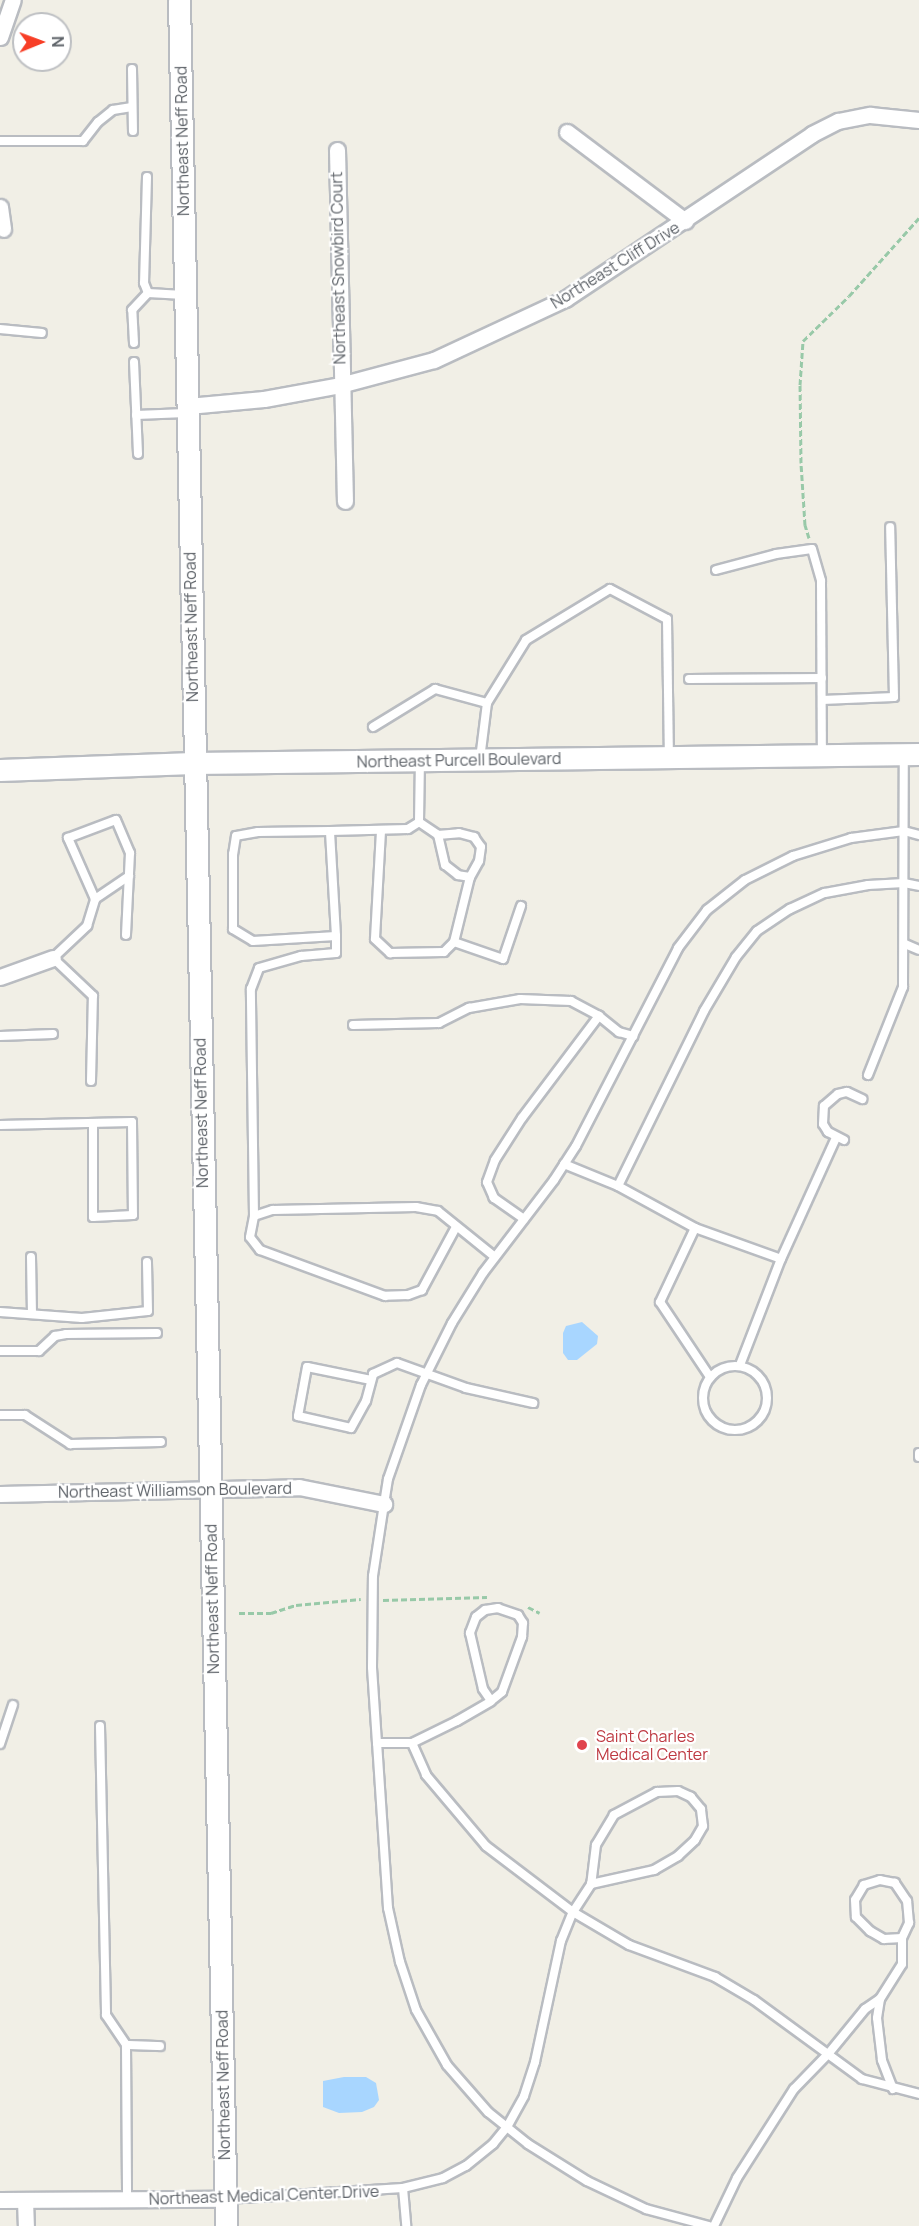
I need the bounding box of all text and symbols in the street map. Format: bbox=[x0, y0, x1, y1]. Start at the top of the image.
north arrow bbox=[12, 12, 72, 72]
text: N bbox=[47, 36, 69, 48]
street label: Northeast Neff Road bbox=[171, 66, 193, 216]
street label: Northeast Snowbird Court bbox=[327, 171, 349, 365]
street label: Northeast Cliff Drive bbox=[547, 218, 683, 312]
street label: Northeast Neff Road bbox=[180, 552, 202, 702]
street label: Northeast Purcell Boulevard bbox=[356, 749, 562, 771]
street label: Northeast Neff Road bbox=[190, 1038, 212, 1188]
street label: Northeast Williamson Boulevard bbox=[58, 1478, 292, 1502]
street label: Northeast Neff Road bbox=[201, 1524, 223, 1674]
place label: Saint Charles Medical Center bbox=[596, 1726, 708, 1764]
marker: Saint Charles Medical Center bbox=[573, 1736, 591, 1754]
street label: Northeast Neff Road bbox=[212, 2010, 234, 2160]
street label: Northeast Medical Center Drive bbox=[148, 2181, 380, 2209]

